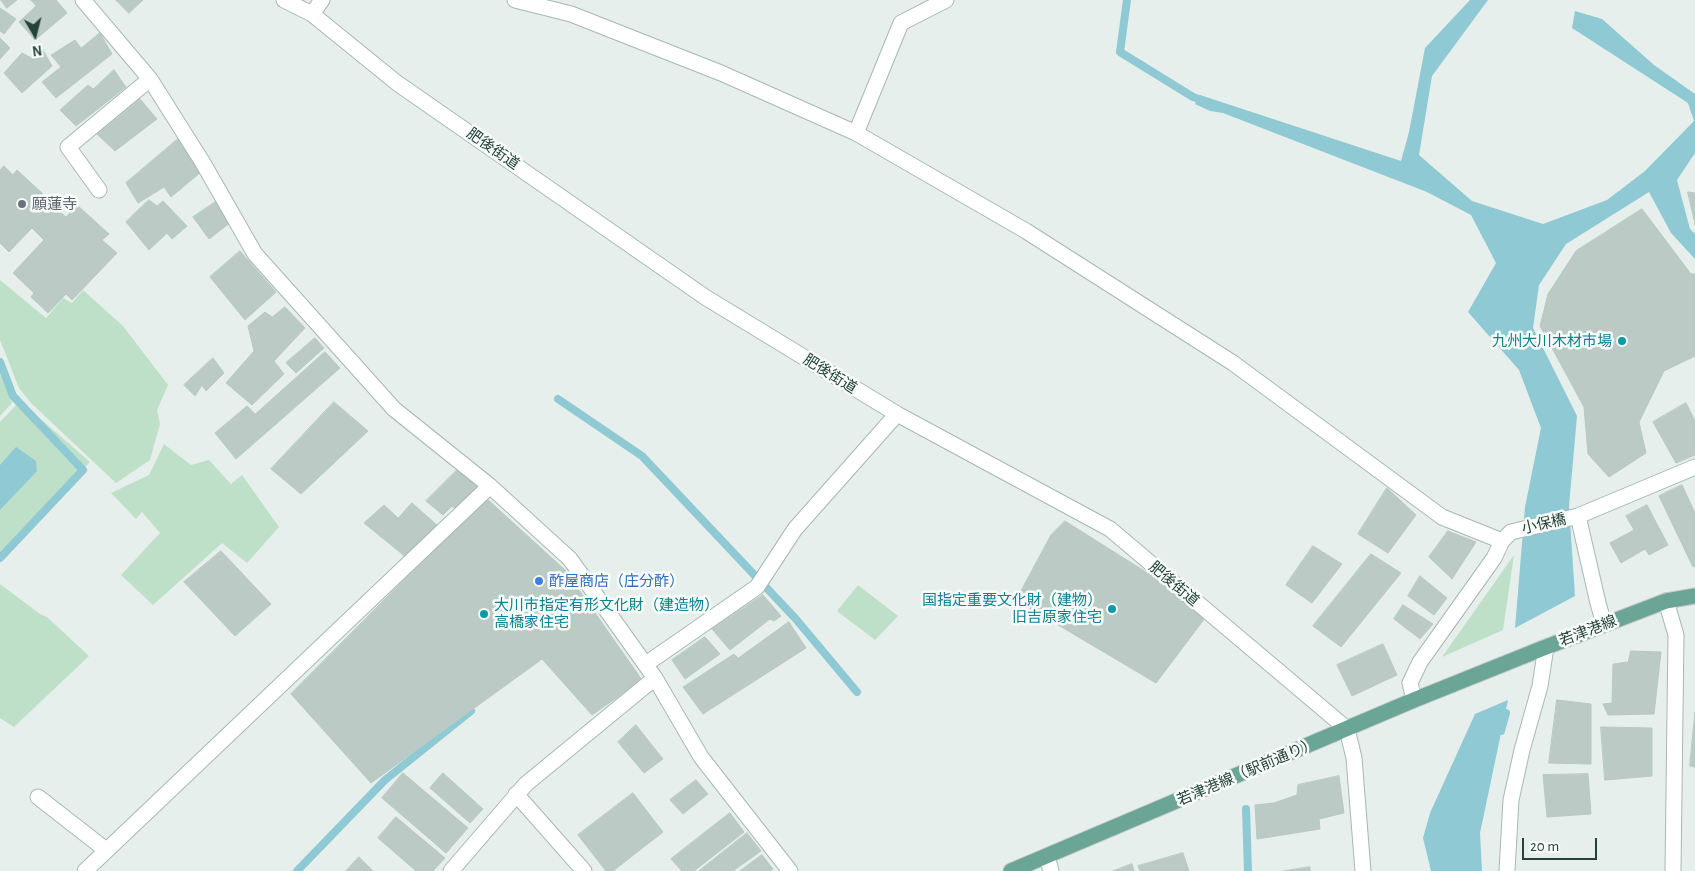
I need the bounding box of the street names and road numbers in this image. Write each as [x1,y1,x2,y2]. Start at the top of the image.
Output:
street label: 肥後街道 [463,124,523,174]
street label: 肥後街道 [800,350,860,398]
street label: 小保橋 [1520,510,1568,538]
street label: 肥後街道 [1145,558,1203,610]
street label: 若津港線 [1557,612,1619,650]
street label: 若津港線（駅前通り） [1174,734,1320,810]

